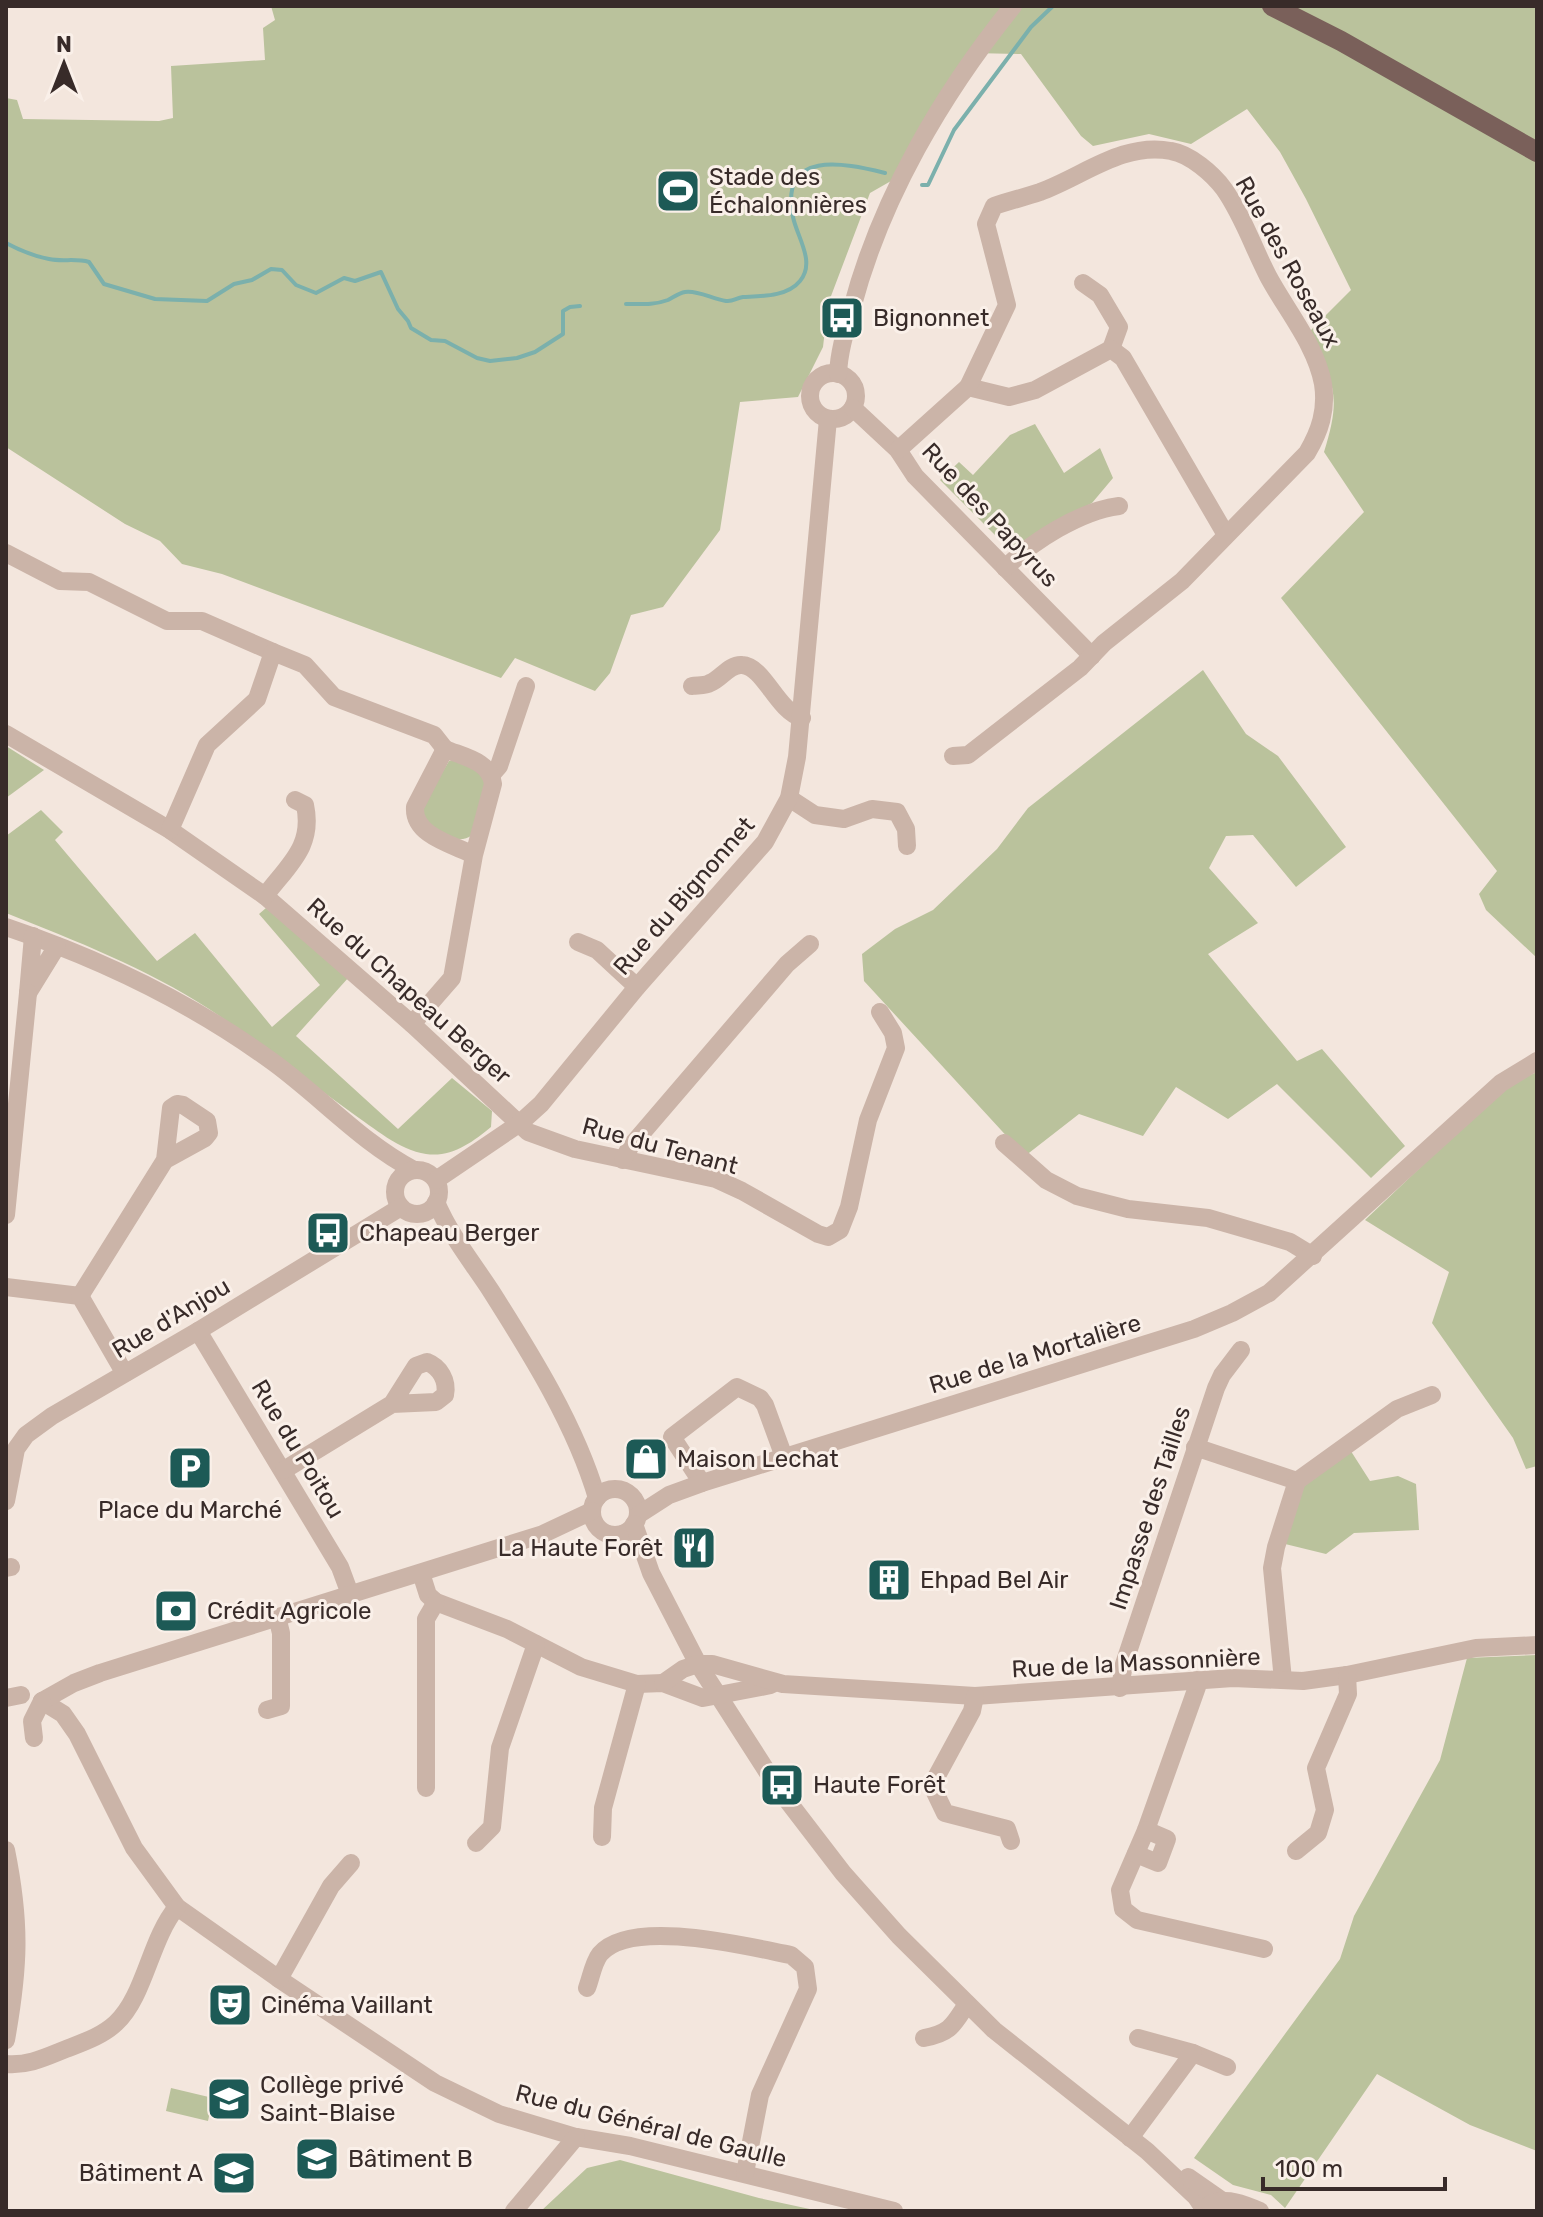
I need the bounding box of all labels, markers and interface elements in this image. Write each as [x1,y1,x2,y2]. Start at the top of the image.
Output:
north arrow [24,24,104,104]
text: N [56,31,72,58]
place label: Stade des Échalonnières [709,163,867,219]
sports icon: Stade des Échalonnières [654,167,702,215]
street label: Rue des Roseaux [1229,172,1347,352]
bus stop icon: Bignonnet [818,294,866,342]
place label: Bignonnet [873,304,989,332]
street label: Rue des Papyrus [916,437,1064,593]
street label: Rue du Bignonnet [608,811,760,981]
street label: Rue du Chapeau Berger [301,892,517,1090]
street label: Rue du Tenant [579,1112,741,1180]
bus stop icon: Chapeau Berger [304,1209,352,1257]
place label: Chapeau Berger [359,1219,539,1247]
street label: Rue d'Anjou [107,1272,235,1364]
street label: Rue de la Mortalière [926,1308,1144,1400]
street label: Rue du Poitou [246,1375,350,1523]
street label: Impasse des Tailles [1104,1403,1196,1613]
shop icon: Maison Lechat [622,1435,670,1483]
parking icon: Place du Marché [166,1444,214,1492]
place label: Maison Lechat [677,1445,839,1473]
place label: Place du Marché [98,1496,282,1524]
restaurant icon: La Haute Forêt [670,1524,718,1572]
place label: La Haute Forêt [498,1534,663,1562]
building icon: Ehpad Bel Air [865,1556,913,1604]
place label: Ehpad Bel Air [920,1566,1068,1594]
bank icon: Crédit Agricole [152,1587,200,1635]
place label: Crédit Agricole [207,1597,372,1625]
street label: Rue de la Massonnière [1011,1642,1261,1684]
bus stop icon: Haute Forêt [758,1761,806,1809]
place label: Haute Forêt [813,1771,946,1799]
theatre icon: Cinéma Vaillant [206,1981,254,2029]
place label: Cinéma Vaillant [261,1991,433,2019]
place label: Collège privé Saint-Blaise [260,2071,404,2127]
school or university icon: Collège privé Saint-Blaise [205,2075,253,2123]
street label: Rue du Général de Gaulle [512,2079,790,2173]
school or university icon: Bâtiment B [293,2135,341,2183]
scale bar [1263,2141,1445,2191]
place label: Bâtiment B [348,2145,473,2173]
school or university icon: Bâtiment A [210,2149,258,2197]
text: 100 m [1275,2155,1343,2183]
place label: Bâtiment A [79,2159,203,2187]

